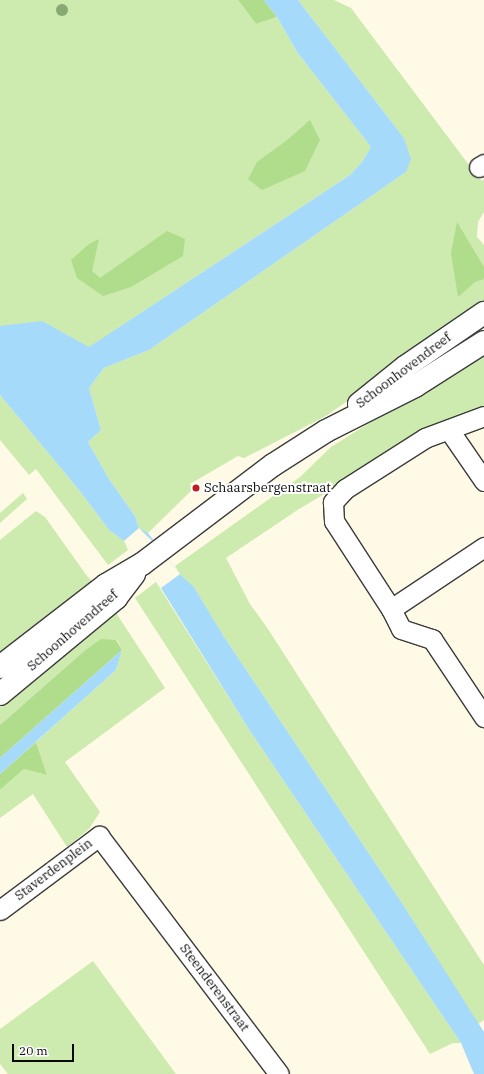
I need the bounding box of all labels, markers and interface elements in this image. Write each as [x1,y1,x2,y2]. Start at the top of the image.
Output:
street label: Schoonhovendreef [353,330,455,412]
place label: Schaarsbergenstraat [204,480,331,496]
marker: Schaarsbergenstraat [191,483,201,493]
street label: Schoonhovendreef [24,587,122,675]
street label: Staverdenplein [12,836,96,904]
street label: Steenderenstraat [176,941,252,1035]
scale bar [14,1036,76,1062]
text: 20 m [19,1043,48,1058]

